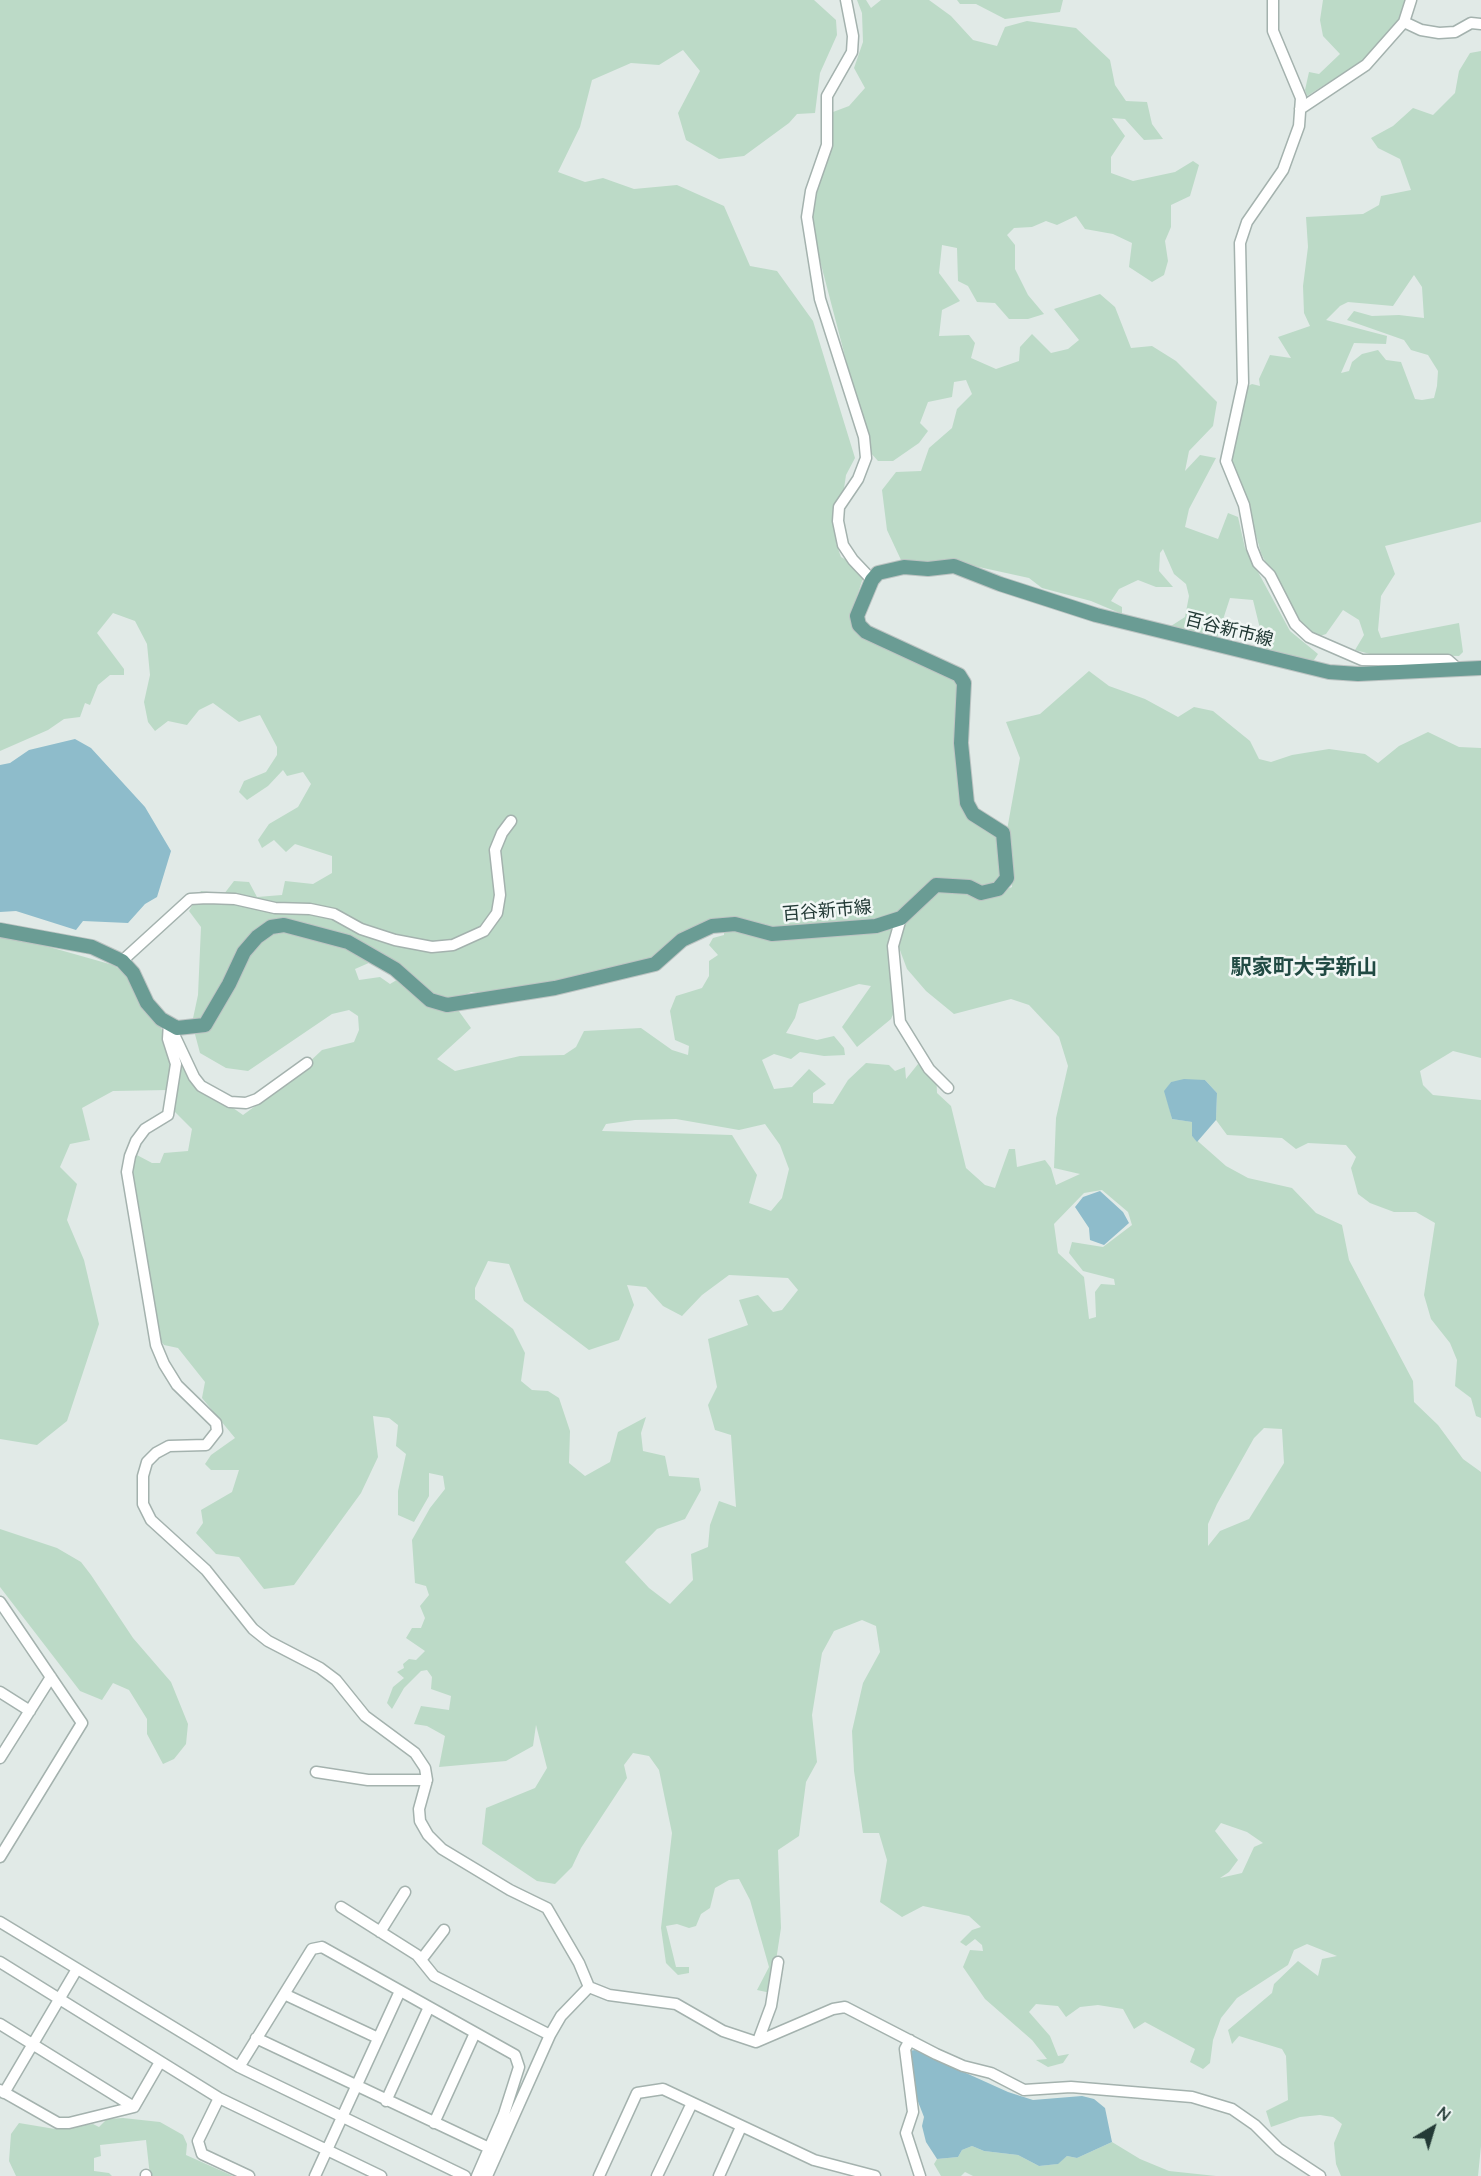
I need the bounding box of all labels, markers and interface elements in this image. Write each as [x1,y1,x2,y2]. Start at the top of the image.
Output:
street label: 百谷新市線 [1183,609,1275,651]
street label: 百谷新市線 [781,896,873,926]
district label: 駅家町大字新山 [1231,955,1377,981]
north arrow [1403,2098,1463,2158]
text: N [1433,2102,1455,2125]

